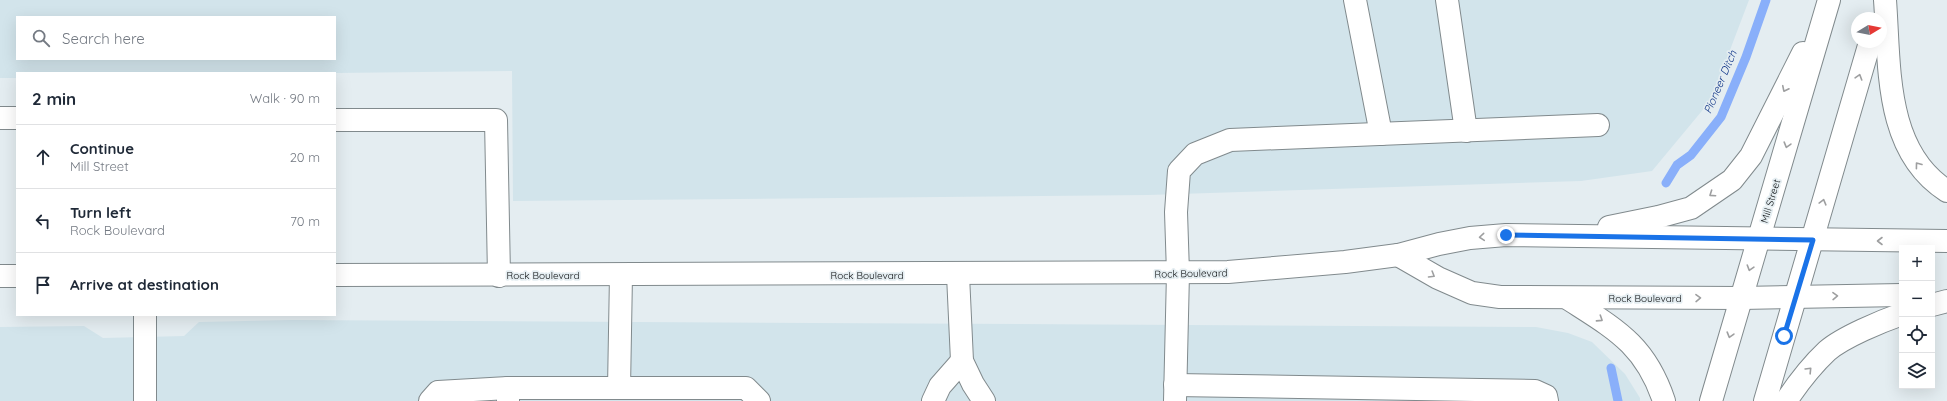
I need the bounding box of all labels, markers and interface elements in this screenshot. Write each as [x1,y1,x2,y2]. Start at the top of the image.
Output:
north arrow [1851,12,1887,48]
search box [16,16,336,60]
icon: search [30,27,52,49]
text: Search here [62,29,145,48]
water label: Pioneer Ditch [1700,48,1740,116]
one-way arrow [1855,74,1863,81]
one-way arrow [1782,85,1790,92]
text: 2 min [32,88,76,109]
text: Walk · 90 m [250,90,320,106]
text: Continue [70,139,134,158]
one-way arrow [1783,141,1792,148]
icon: ahead [32,146,54,168]
text: 20 m [290,149,320,165]
text: Mill Street [70,158,129,174]
one-way arrow [1916,162,1923,169]
street label: Mill Street [1758,177,1783,225]
one-way arrow [1709,189,1716,197]
one-way arrow [1819,199,1827,205]
text: Turn left [70,203,132,222]
icon: left [32,210,54,232]
text: 70 m [290,213,320,229]
text: Rock Boulevard [70,222,165,238]
route end [1497,226,1515,244]
one-way arrow [1479,232,1485,241]
one-way arrow [1877,237,1883,245]
map controls [1899,245,1935,389]
button: + [1899,245,1935,281]
one-way arrow [1746,265,1755,272]
street label: Rock Boulevard [1154,266,1228,281]
street label: Rock Boulevard [507,269,580,282]
street label: Rock Boulevard [831,269,904,282]
one-way arrow [1428,270,1435,278]
icon: arrive [32,274,54,296]
text: Arrive at destination [70,275,219,294]
button: − [1899,281,1935,317]
street label: Rock Boulevard [1609,292,1682,305]
one-way arrow [1832,292,1838,300]
one-way arrow [1695,294,1701,302]
one-way arrow [1596,314,1603,322]
button: locate [1899,317,1935,353]
route start [1775,327,1793,345]
one-way arrow [1726,332,1735,339]
button: layers [1899,353,1935,389]
one-way arrow [1804,367,1812,375]

